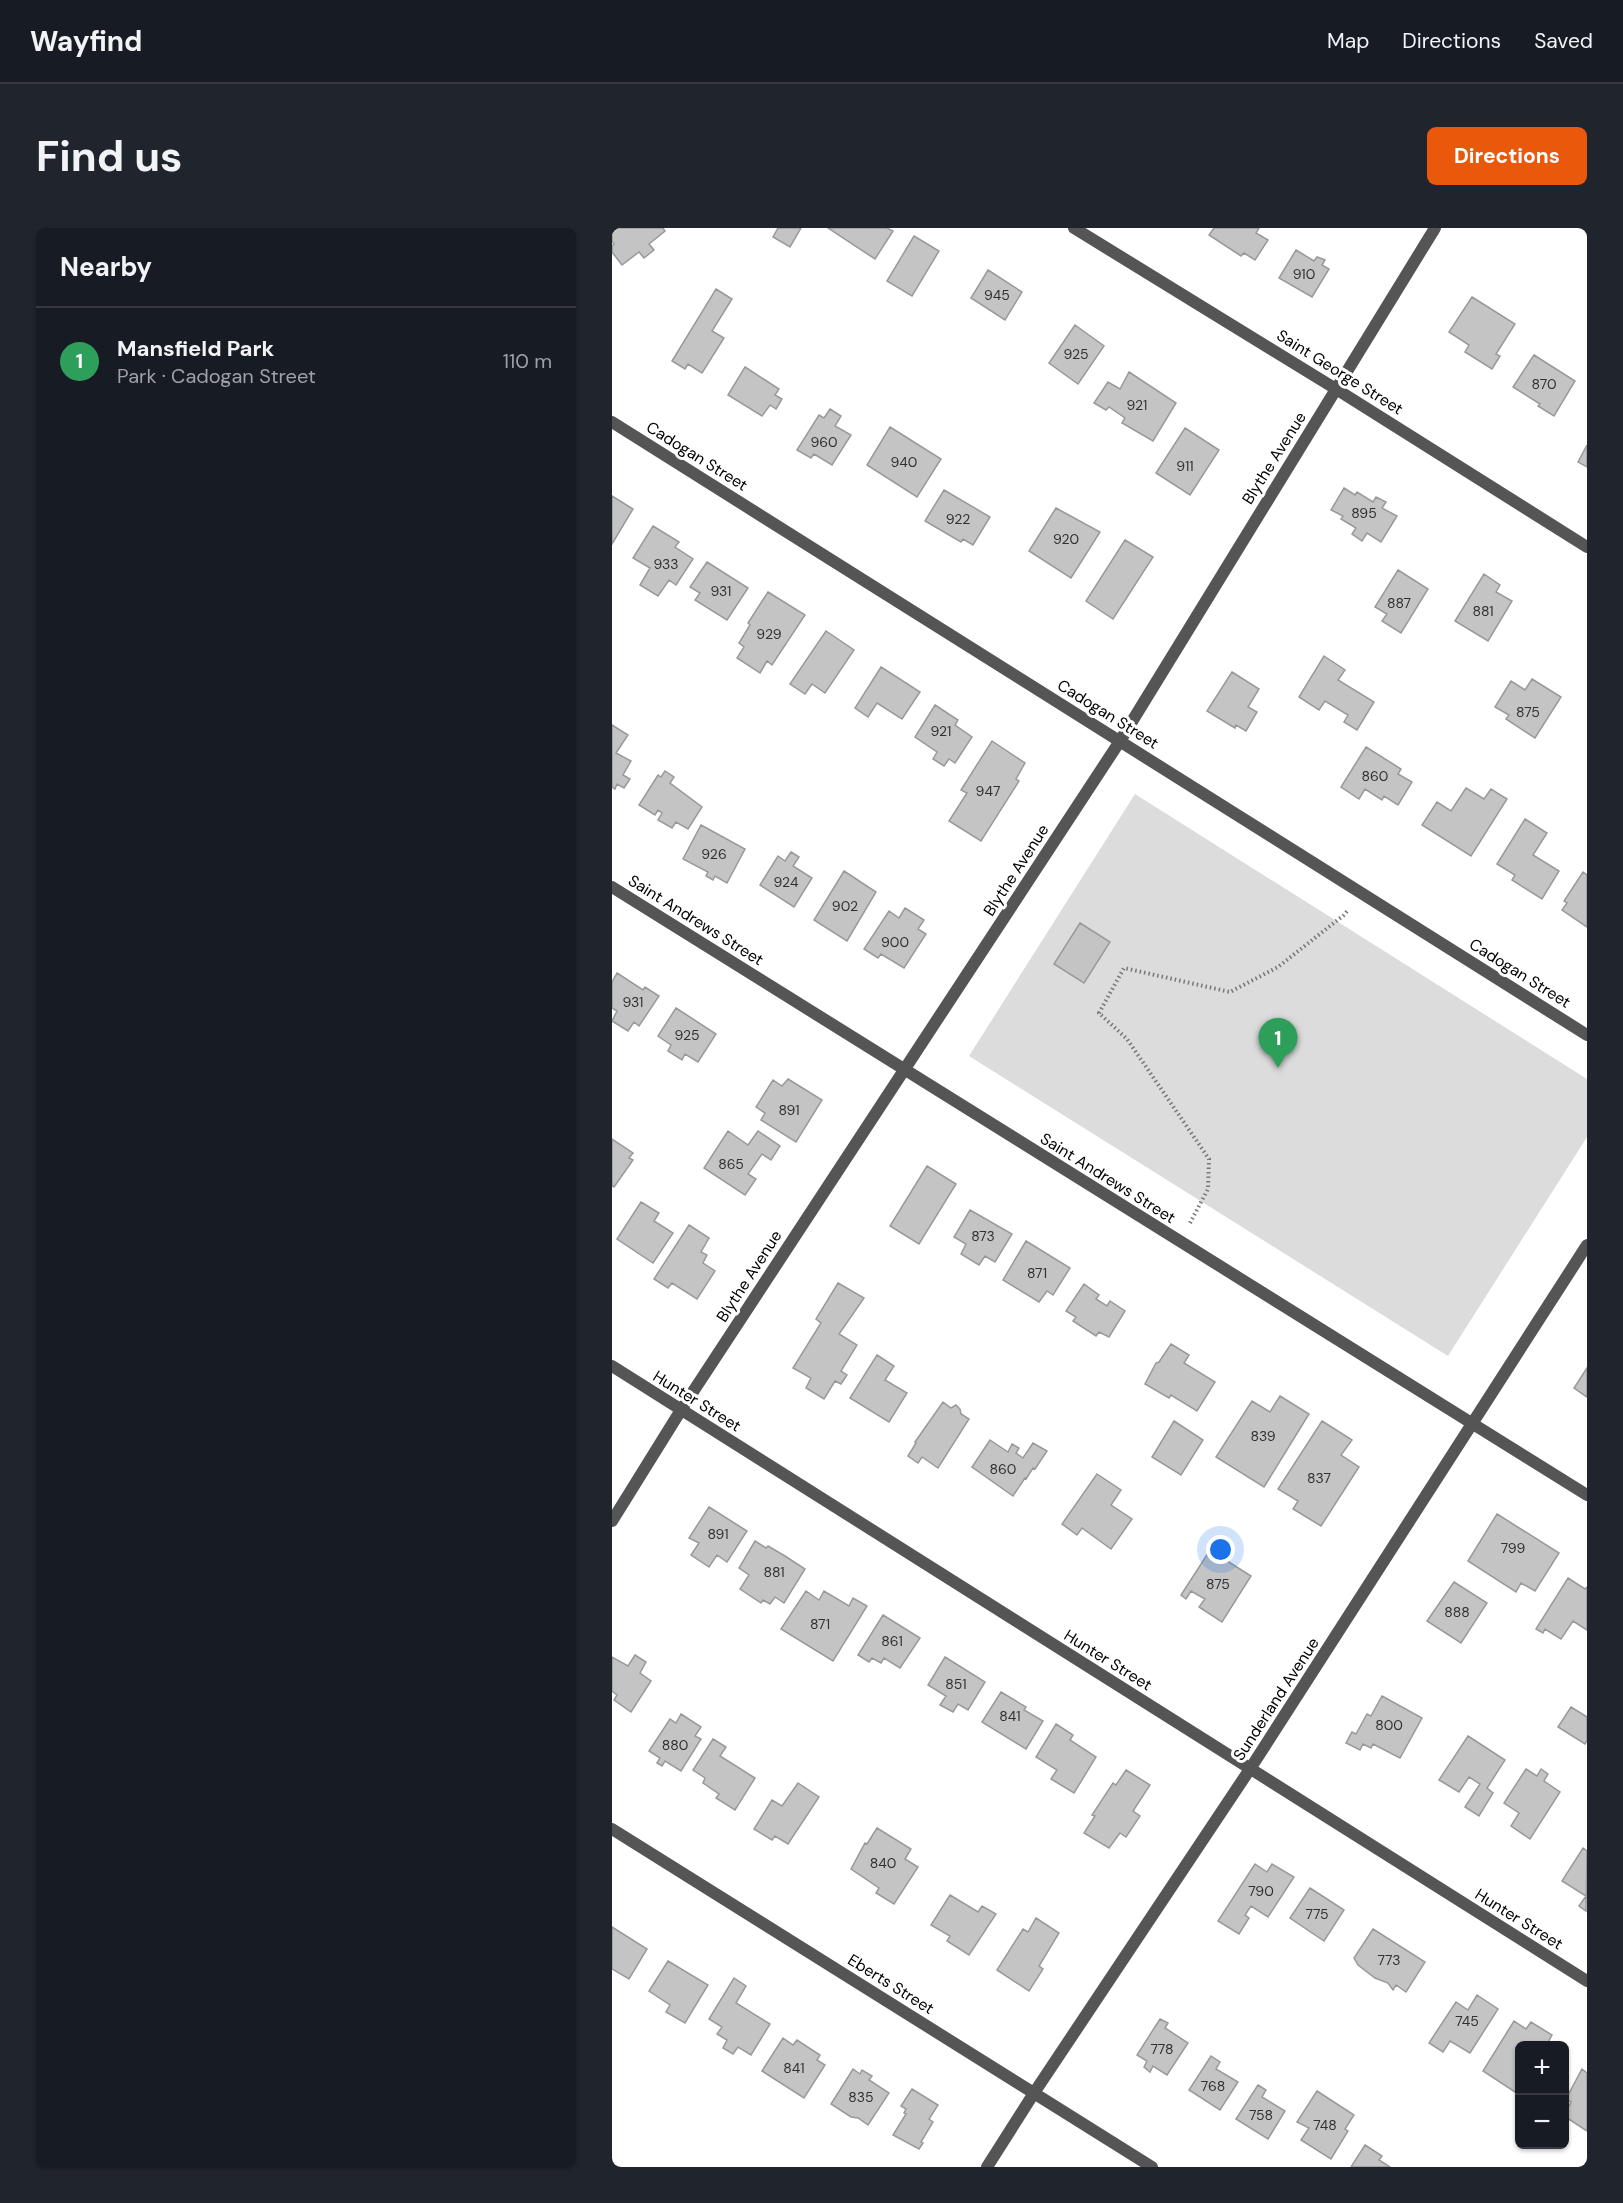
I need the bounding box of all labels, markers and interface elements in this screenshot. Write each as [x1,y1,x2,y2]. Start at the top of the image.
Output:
text: Wayfind [30,23,142,60]
text: Map [1327,27,1369,55]
text: Directions [1402,27,1501,55]
text: Saved [1534,27,1593,55]
button: Directions [1427,127,1587,185]
text: Find us [36,129,182,184]
text: Nearby [60,250,152,284]
house number: 910 [1293,265,1315,283]
house number: 945 [984,286,1010,304]
street label: Saint George Street [1273,325,1407,419]
text: Mansfield Park [117,334,274,363]
house number: 925 [1063,345,1089,363]
text: 1 [76,348,83,374]
text: 110 m [503,348,552,374]
text: Park · Cadogan Street [117,363,316,389]
house number: 870 [1531,375,1557,393]
house number: 921 [1127,396,1148,414]
street label: Blythe Avenue [1237,408,1311,508]
street label: Cadogan Street [642,416,752,496]
house number: 960 [810,433,838,451]
house number: 940 [891,453,917,471]
house number: 911 [1176,457,1194,475]
house number: 895 [1351,504,1377,522]
house number: 922 [946,510,970,528]
house number: 920 [1053,530,1079,548]
house number: 933 [653,555,679,573]
house number: 931 [711,582,731,600]
house number: 887 [1387,594,1411,612]
house number: 881 [1472,602,1494,620]
house number: 929 [756,625,782,643]
street label: Cadogan Street [1053,674,1163,754]
house number: 875 [1516,703,1540,721]
house number: 921 [931,722,952,740]
house number: 860 [1362,767,1388,785]
house number: 947 [976,782,1000,800]
street label: Blythe Avenue [979,820,1053,920]
house number: 926 [701,845,727,863]
street label: Saint Andrews Street [624,870,768,970]
house number: 924 [774,873,799,891]
house number: 902 [832,897,858,915]
house number: 900 [881,933,909,951]
street label: Cadogan Street [1465,933,1575,1013]
house number: 931 [623,993,643,1011]
pin: 1 [1258,1018,1298,1068]
house number: 925 [674,1026,700,1044]
house number: 891 [778,1101,800,1119]
street label: Saint Andrews Street [1036,1128,1180,1228]
house number: 865 [718,1155,744,1173]
street label: Blythe Avenue [712,1226,786,1326]
house number: 873 [971,1227,995,1245]
house number: 871 [1027,1264,1047,1282]
street label: Hunter Street [649,1366,745,1436]
house number: 839 [1250,1427,1276,1445]
house number: 860 [990,1460,1016,1478]
house number: 837 [1307,1469,1331,1487]
house number: 891 [707,1525,729,1543]
your location [1206,1535,1235,1564]
house number: 799 [1501,1539,1526,1557]
house number: 881 [763,1563,785,1581]
house number: 875 [1206,1575,1230,1593]
house number: 888 [1444,1603,1470,1621]
house number: 871 [810,1615,830,1633]
street label: Hunter Street [1060,1625,1156,1695]
house number: 861 [881,1632,903,1650]
street label: Sunderland Avenue [1228,1633,1324,1765]
house number: 851 [945,1675,967,1693]
house number: 841 [999,1707,1021,1725]
house number: 800 [1375,1716,1403,1734]
house number: 880 [662,1736,688,1754]
house number: 840 [870,1854,896,1872]
house number: 790 [1248,1882,1274,1900]
street label: Hunter Street [1471,1884,1567,1954]
house number: 775 [1305,1905,1329,1923]
street label: Eberts Street [844,1949,938,2019]
house number: 773 [1378,1951,1400,1969]
house number: 745 [1455,2012,1479,2030]
house number: 778 [1150,2040,1174,2058]
map controls [1515,2041,1569,2149]
button: + [1515,2041,1569,2095]
house number: 841 [783,2059,805,2077]
house number: 768 [1201,2077,1225,2095]
house number: 835 [848,2088,874,2106]
button: − [1515,2095,1569,2149]
house number: 758 [1249,2106,1273,2124]
house number: 748 [1313,2116,1337,2134]

